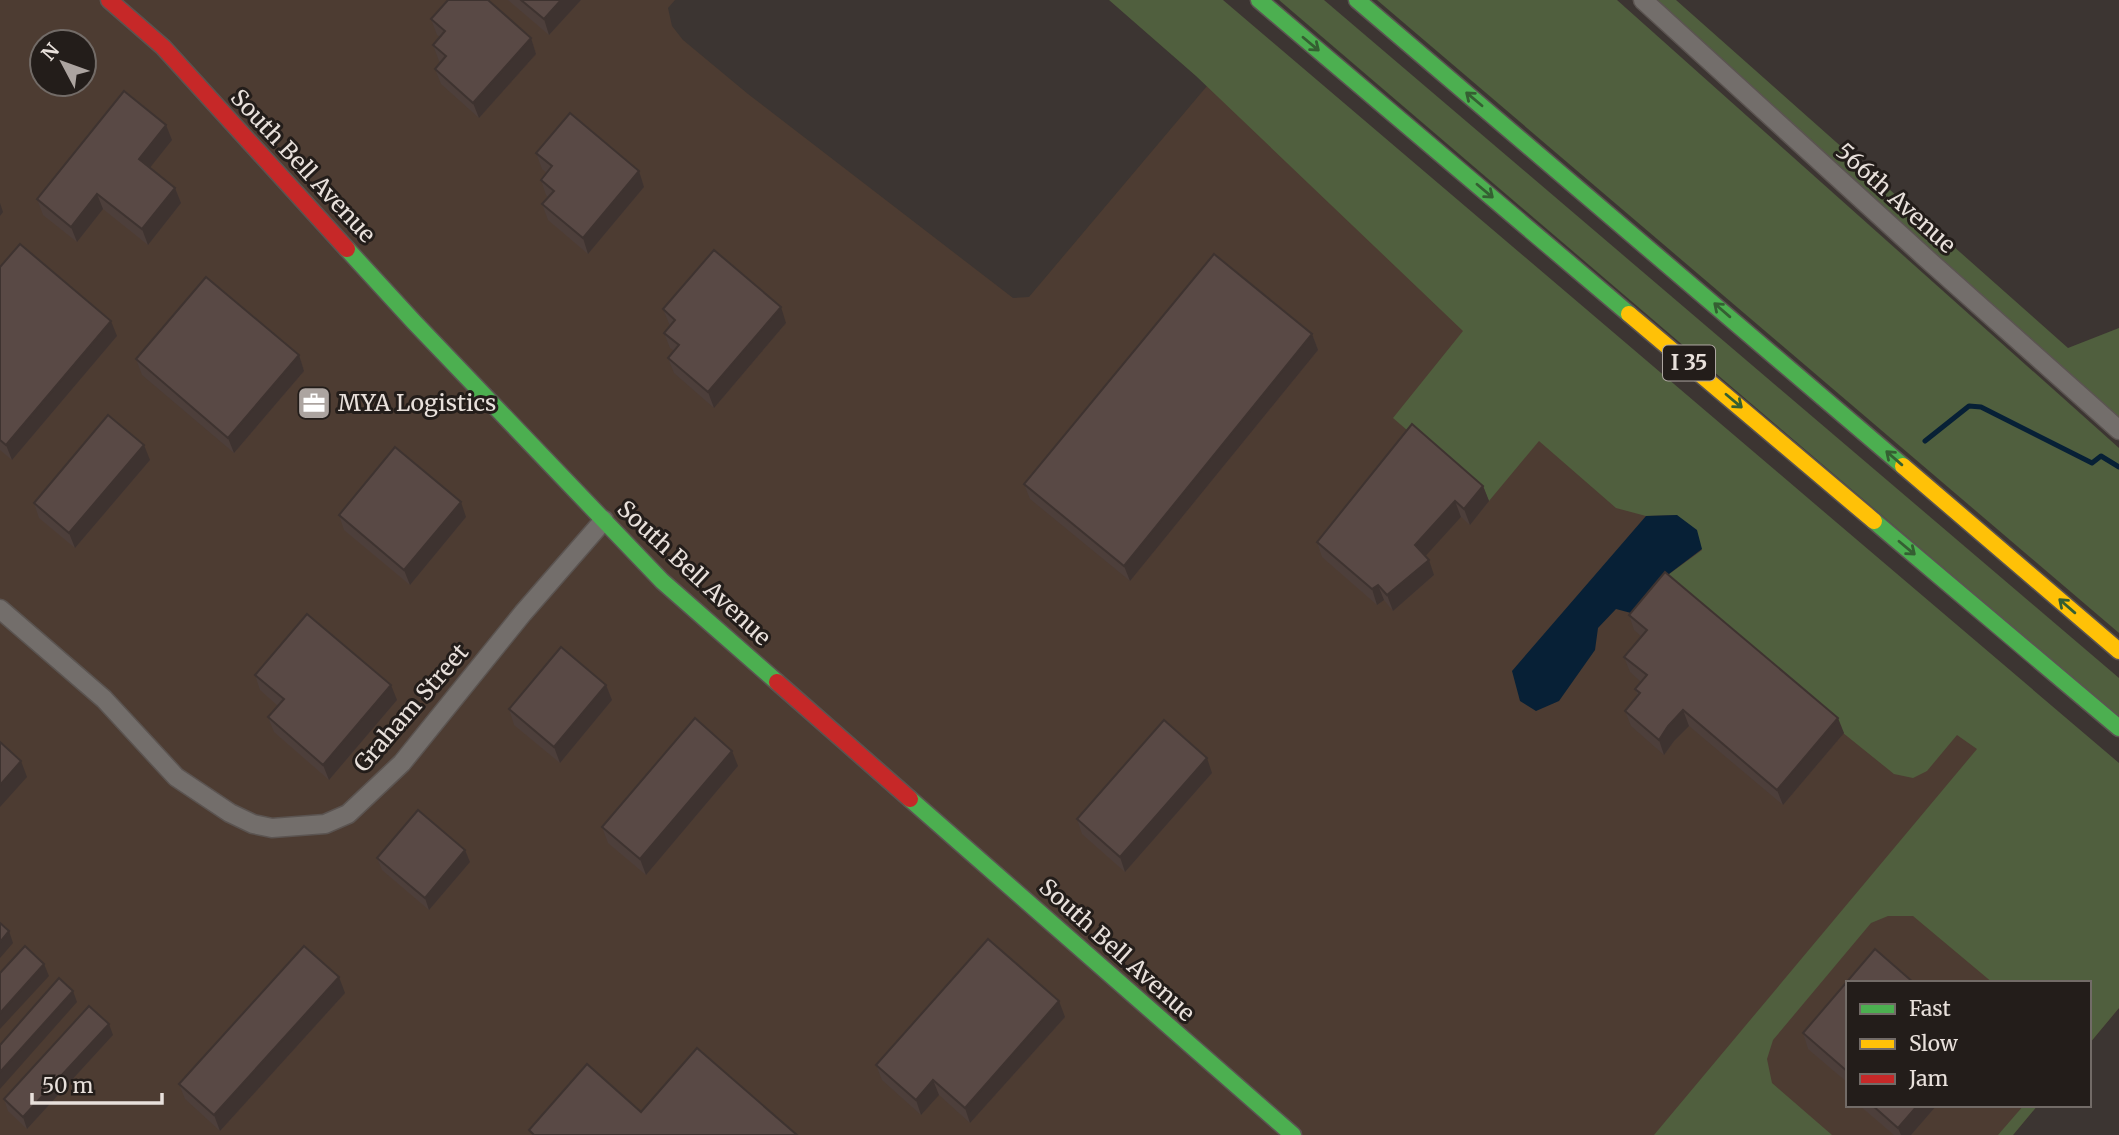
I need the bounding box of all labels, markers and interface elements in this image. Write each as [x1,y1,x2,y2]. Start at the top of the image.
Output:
north arrow [28,28,98,98]
one-way arrow [1302,36,1320,52]
text: N [36,38,64,65]
street label: South Bell Avenue [225,83,382,248]
one-way arrow [1466,91,1484,106]
street label: 566th Avenue [1831,136,1962,259]
one-way arrow [1476,183,1494,199]
one-way arrow [1713,302,1731,318]
road number: I 35 [1663,346,1715,380]
office icon: MYA Logistics [295,384,333,422]
place label: MYA Logistics [338,388,496,417]
one-way arrow [1724,393,1742,409]
one-way arrow [1886,450,1904,466]
street label: South Bell Avenue [612,494,777,651]
one-way arrow [1898,540,1916,556]
one-way arrow [2058,598,2076,614]
street label: Graham Street [347,638,474,778]
street label: South Bell Avenue [1034,872,1201,1027]
legend [1846,981,2091,1107]
text: Fast [1909,995,1951,1022]
text: Slow [1909,1030,1958,1057]
scale bar [32,1062,161,1106]
text: Jam [1908,1065,1948,1092]
text: 50 m [42,1072,93,1099]

